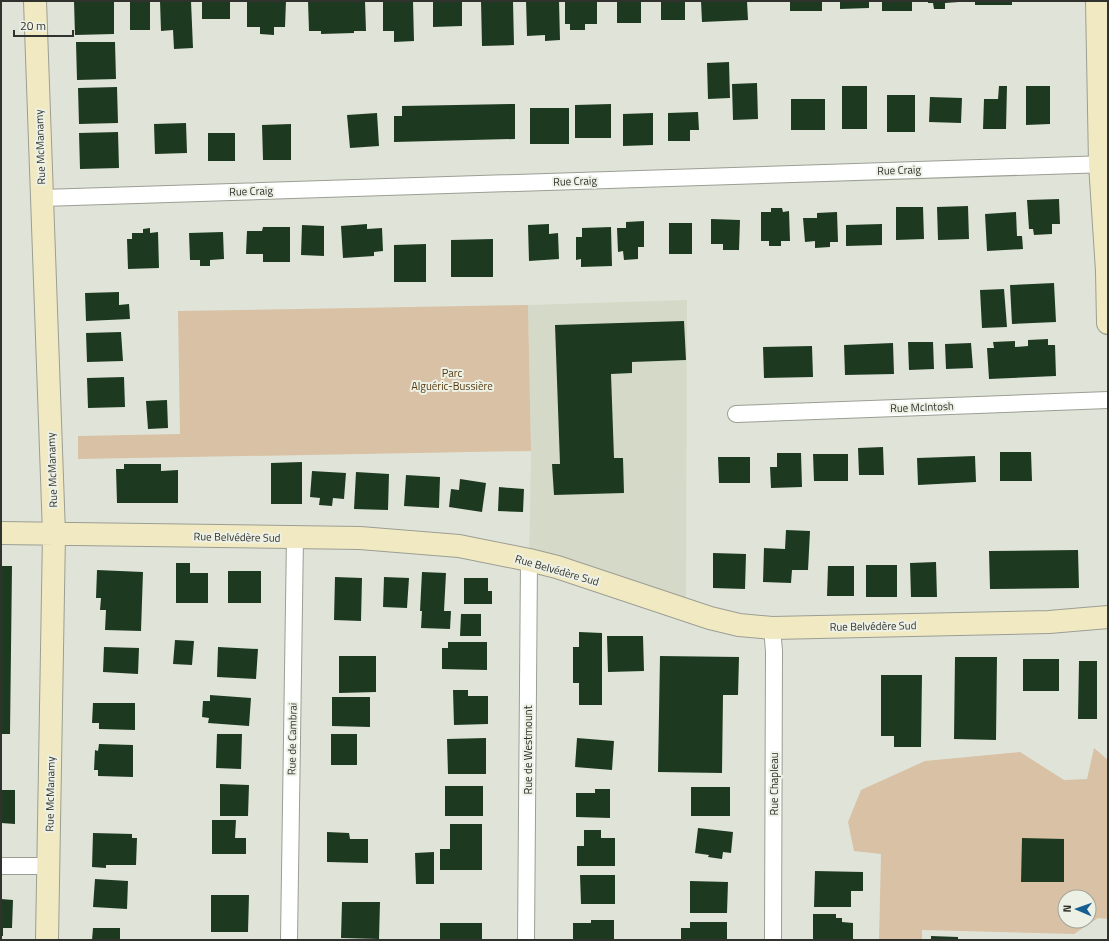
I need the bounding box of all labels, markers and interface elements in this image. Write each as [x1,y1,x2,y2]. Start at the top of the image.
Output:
scale bar [14,12,73,38]
text: 20 m [20,16,46,35]
street label: Rue McManamy [31,108,49,185]
street label: Rue Craig [877,161,922,179]
street label: Rue Craig [553,172,598,190]
street label: Rue Craig [229,182,274,200]
park label: Parc Alguéric-Bussière [411,365,493,394]
street label: Rue McIntosh [890,398,954,416]
street label: Rue McManamy [43,431,61,508]
street label: Rue Belvédère Sud [193,528,281,546]
street label: Rue Belvédère Sud [513,550,601,590]
street label: Rue Belvédère Sud [829,617,917,635]
street label: Rue de Cambrai [283,703,301,775]
street label: Rue de Westmount [520,705,536,795]
street label: Rue Chapleau [766,752,782,816]
street label: Rue McManamy [41,756,59,832]
north arrow [1057,889,1097,929]
text: N [1059,905,1075,913]

